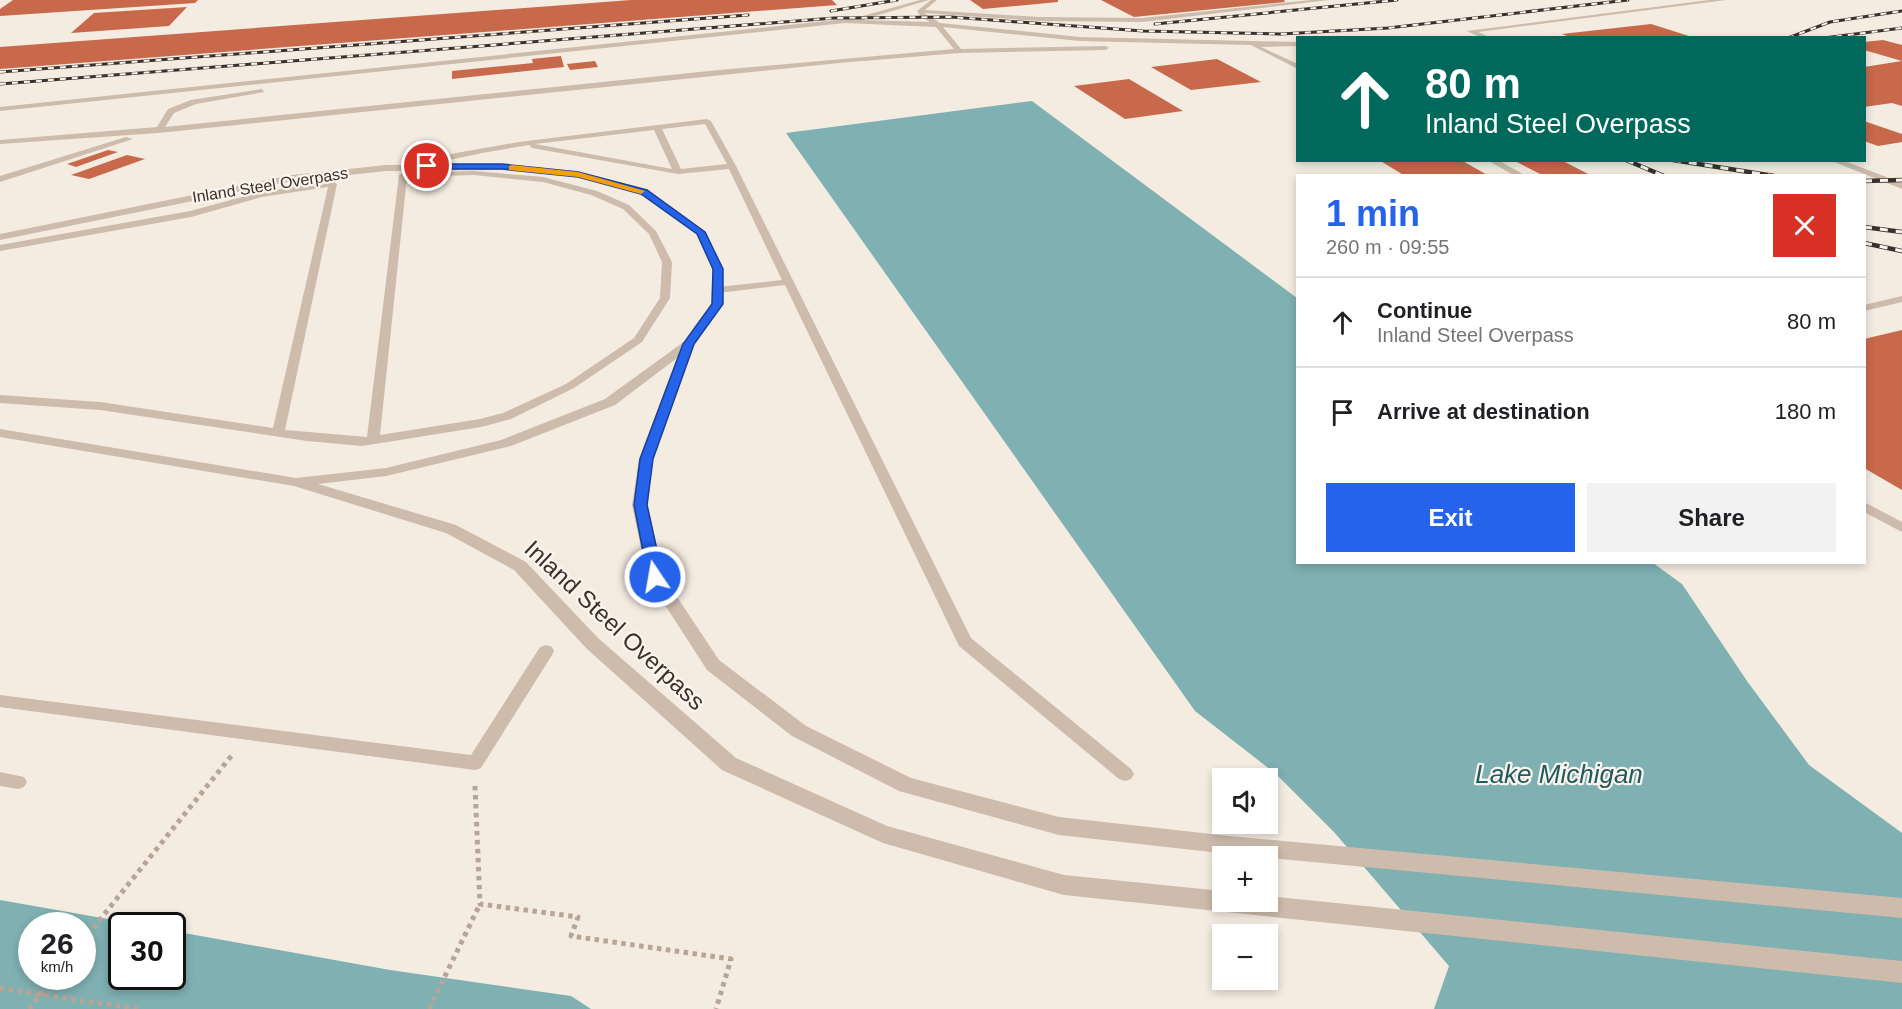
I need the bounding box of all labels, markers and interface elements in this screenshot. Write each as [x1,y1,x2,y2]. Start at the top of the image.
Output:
icon: ahead [1326,60,1404,138]
text: 80 m [1425,60,1521,107]
text: Inland Steel Overpass [1425,109,1691,139]
pin [401,140,452,191]
icon: arrive [410,149,443,182]
street label: Inland Steel Overpass [191,164,349,206]
text: 1 min [1326,193,1420,234]
button: close [1773,194,1836,257]
text: 260 m · 09:55 [1326,236,1449,258]
text: Continue [1377,298,1472,323]
icon: ahead [1326,306,1359,339]
text: 80 m [1787,309,1836,334]
text: Inland Steel Overpass [1377,324,1574,346]
icon: arrive [1326,396,1359,429]
text: Arrive at destination [1377,399,1590,424]
text: 180 m [1775,399,1836,424]
button: Exit [1326,483,1575,552]
button: Share [1587,483,1836,552]
street label: Inland Steel Overpass [519,535,711,715]
position arrow [623,545,687,609]
water label: Lake Michigan [1475,759,1643,789]
map controls [1212,768,1278,990]
button: sound [1212,768,1278,834]
button: + [1212,846,1278,912]
speed limit sign: 30 [108,912,186,990]
button: − [1212,924,1278,990]
text: 26 [40,927,74,960]
text: km/h [41,958,73,975]

